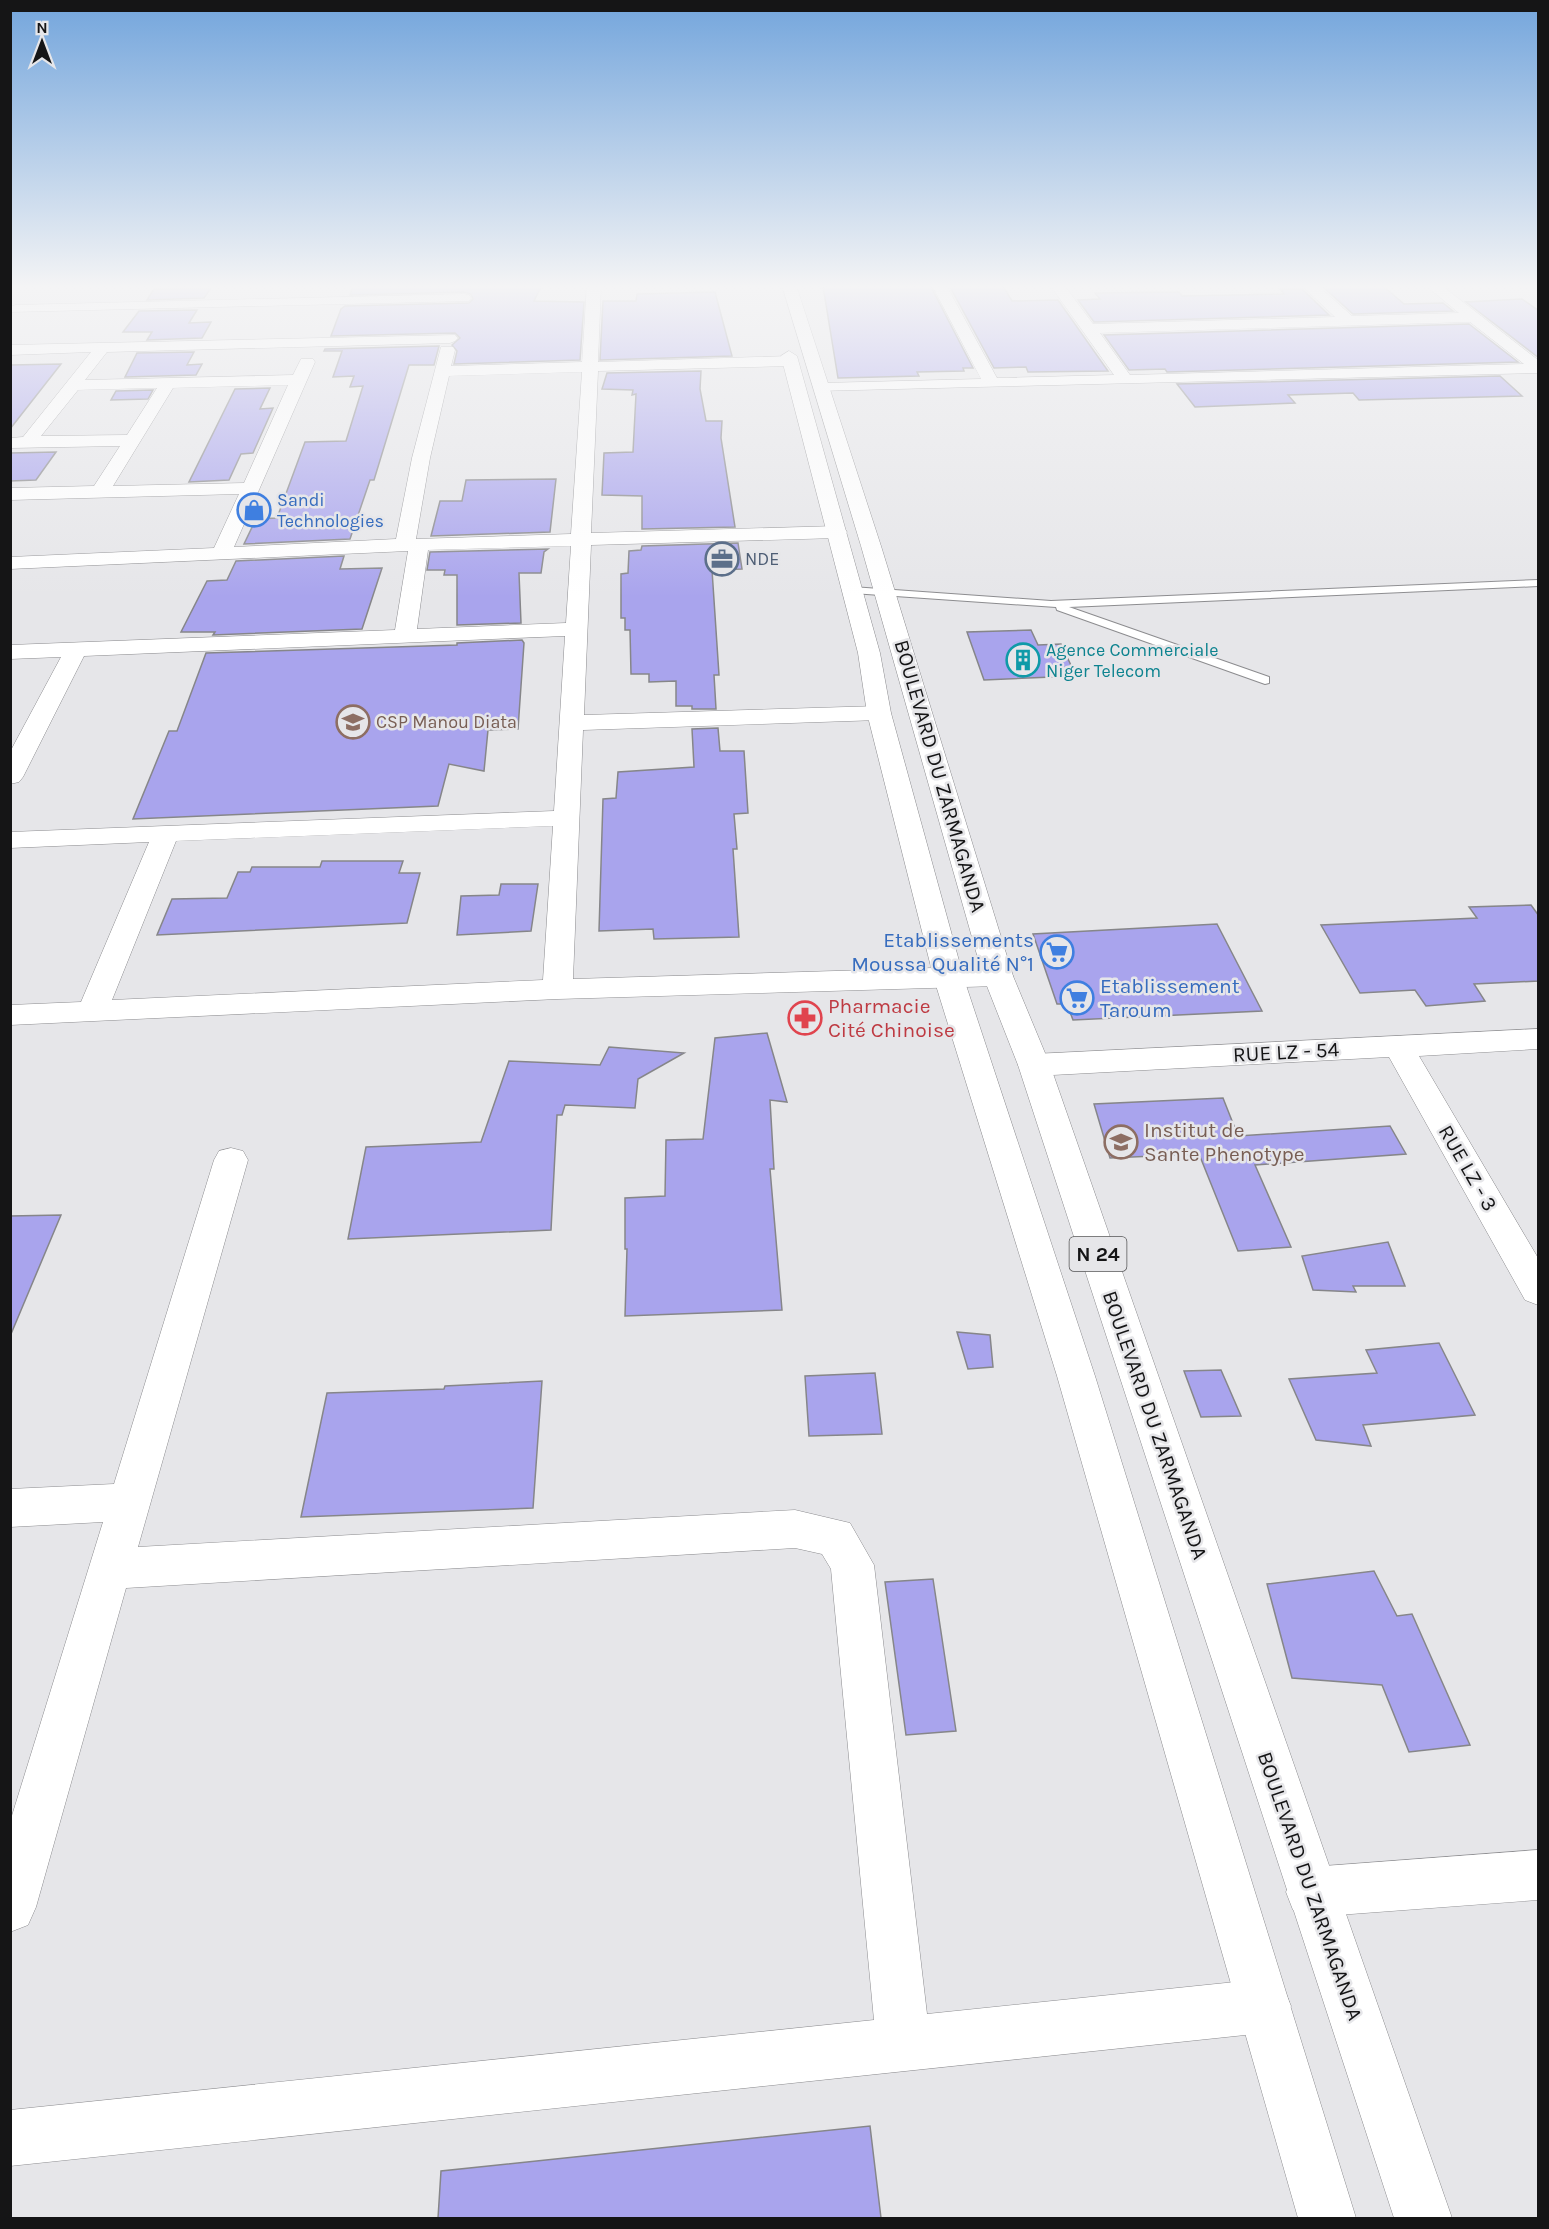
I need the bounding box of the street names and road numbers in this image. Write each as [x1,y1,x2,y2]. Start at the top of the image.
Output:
street label: BOULEVARD DU ZARMAGANDA [890,637,990,915]
street label: RUE LZ - 54 [1232,1037,1340,1067]
street label: RUE LZ - 3 [1434,1121,1502,1215]
road number: N 24 [1070,1237,1126,1271]
street label: BOULEVARD DU ZARMAGANDA [1098,1288,1212,1562]
street label: BOULEVARD DU ZARMAGANDA [1253,1749,1367,2023]

